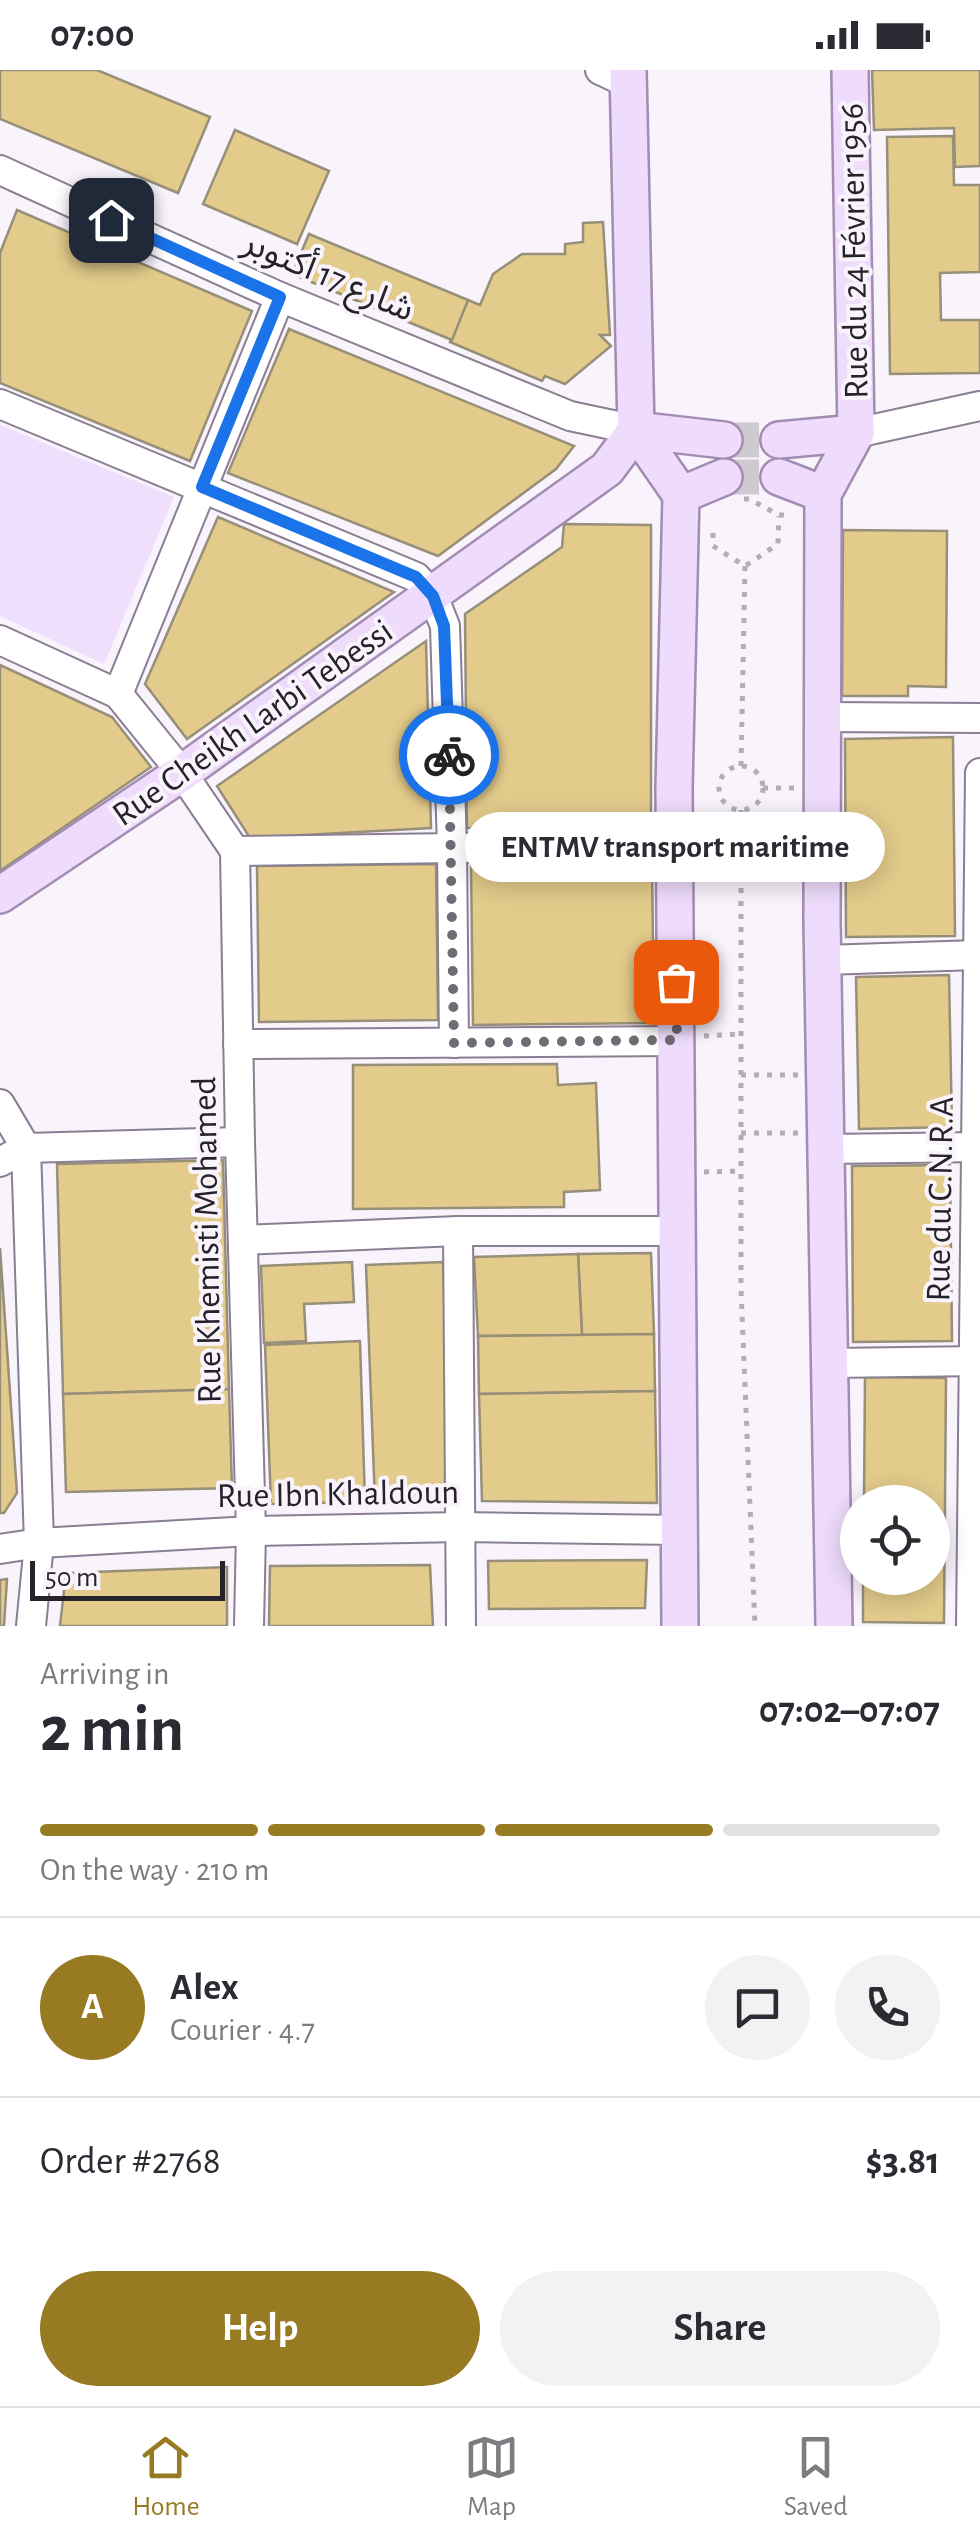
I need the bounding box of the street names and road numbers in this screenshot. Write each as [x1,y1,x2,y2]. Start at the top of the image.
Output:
street label: Rue du 24 Février 1956 [834,103,875,399]
street label: شارع 17 أكتوبر [234,219,421,334]
street label: Rue Cheikh Larbi Tebessi [107,613,399,833]
street label: Rue Khemisti Mohamed [187,1076,228,1404]
street label: Rue du C.N.R.A [921,1096,960,1302]
street label: Rue Ibn Khaldoun [217,1475,459,1514]

